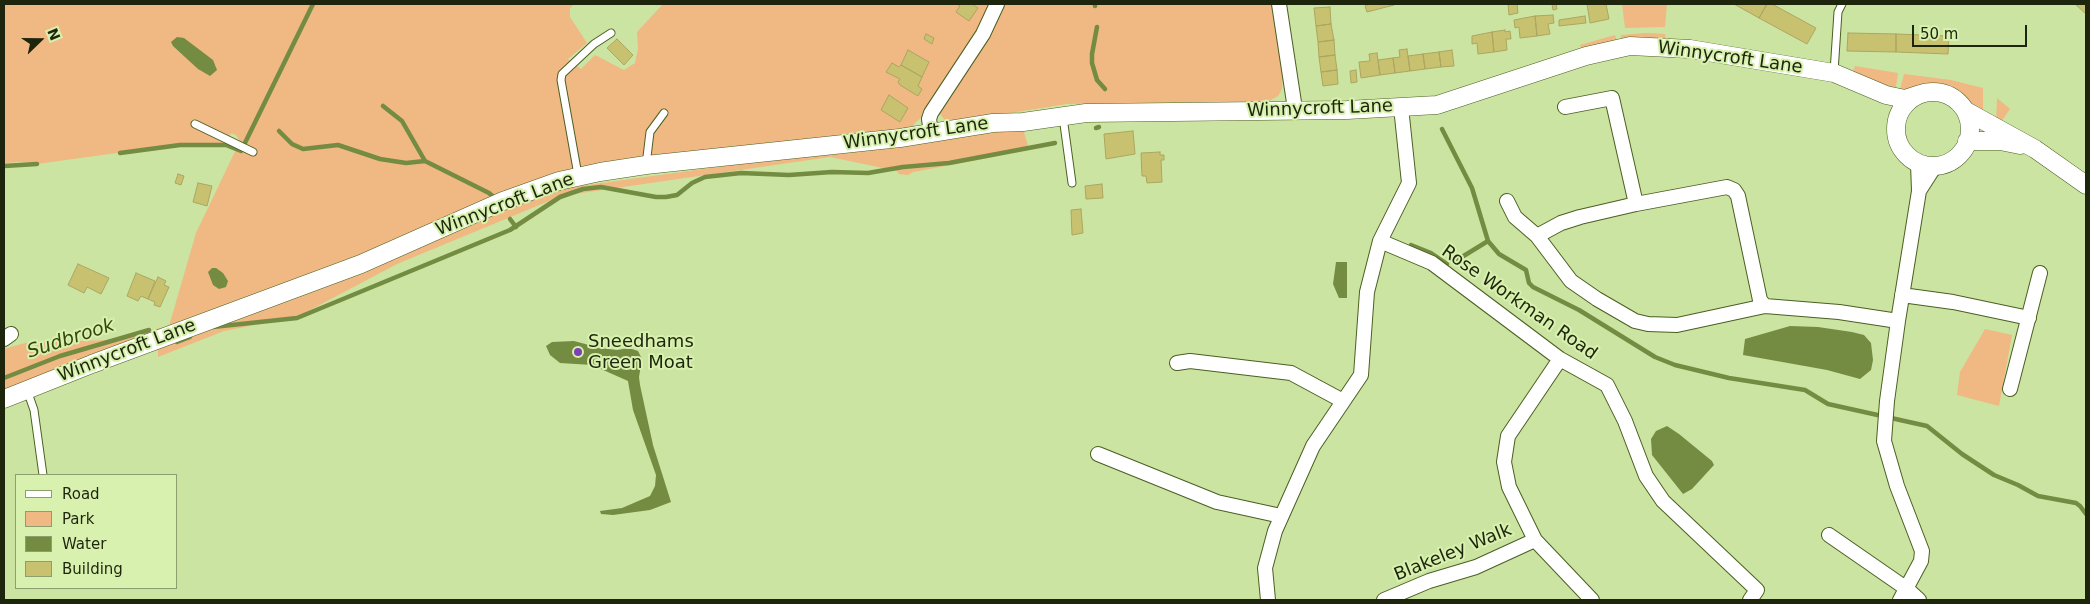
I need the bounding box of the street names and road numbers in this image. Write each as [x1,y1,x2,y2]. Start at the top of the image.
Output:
street label: Winnycroft Lane [1656,37,1804,79]
street label: Winnycroft Lane [1247,96,1393,122]
street label: Winnycroft Lane [842,113,990,155]
street label: Winnycroft Lane [433,169,577,241]
street label: Rose Workman Road [1437,241,1601,365]
street label: Winnycroft Lane [55,315,199,387]
street label: Blakeley Walk [1391,520,1515,586]

